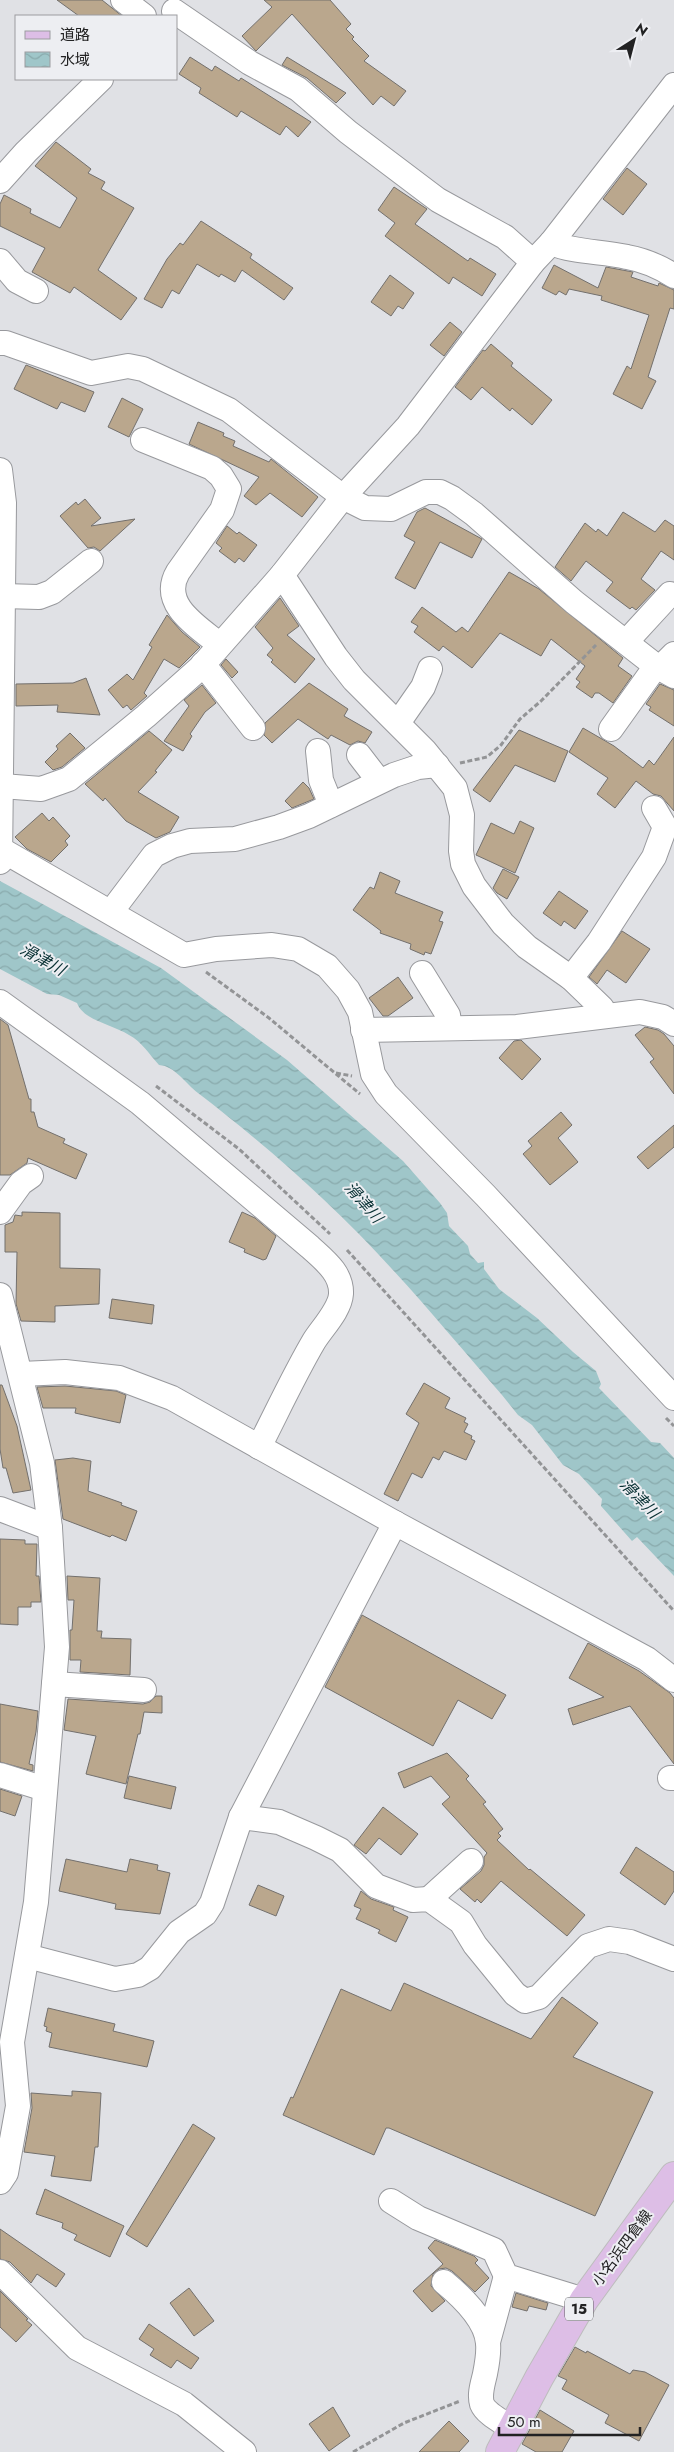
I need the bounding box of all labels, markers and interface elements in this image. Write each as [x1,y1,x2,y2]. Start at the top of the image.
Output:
legend [15,15,178,80]
north arrow [609,15,659,65]
text: N [631,18,652,41]
text: 道路 [60,24,90,46]
text: 水域 [60,49,90,71]
water label: 滑津川 [16,938,71,982]
water label: 滑津川 [339,1177,389,1229]
water label: 滑津川 [615,1473,666,1525]
street label: 小名浜四倉線 [587,2205,657,2291]
road number: 15 [565,2298,593,2320]
scale bar [499,2404,640,2436]
text: 50 m [507,2411,541,2433]

